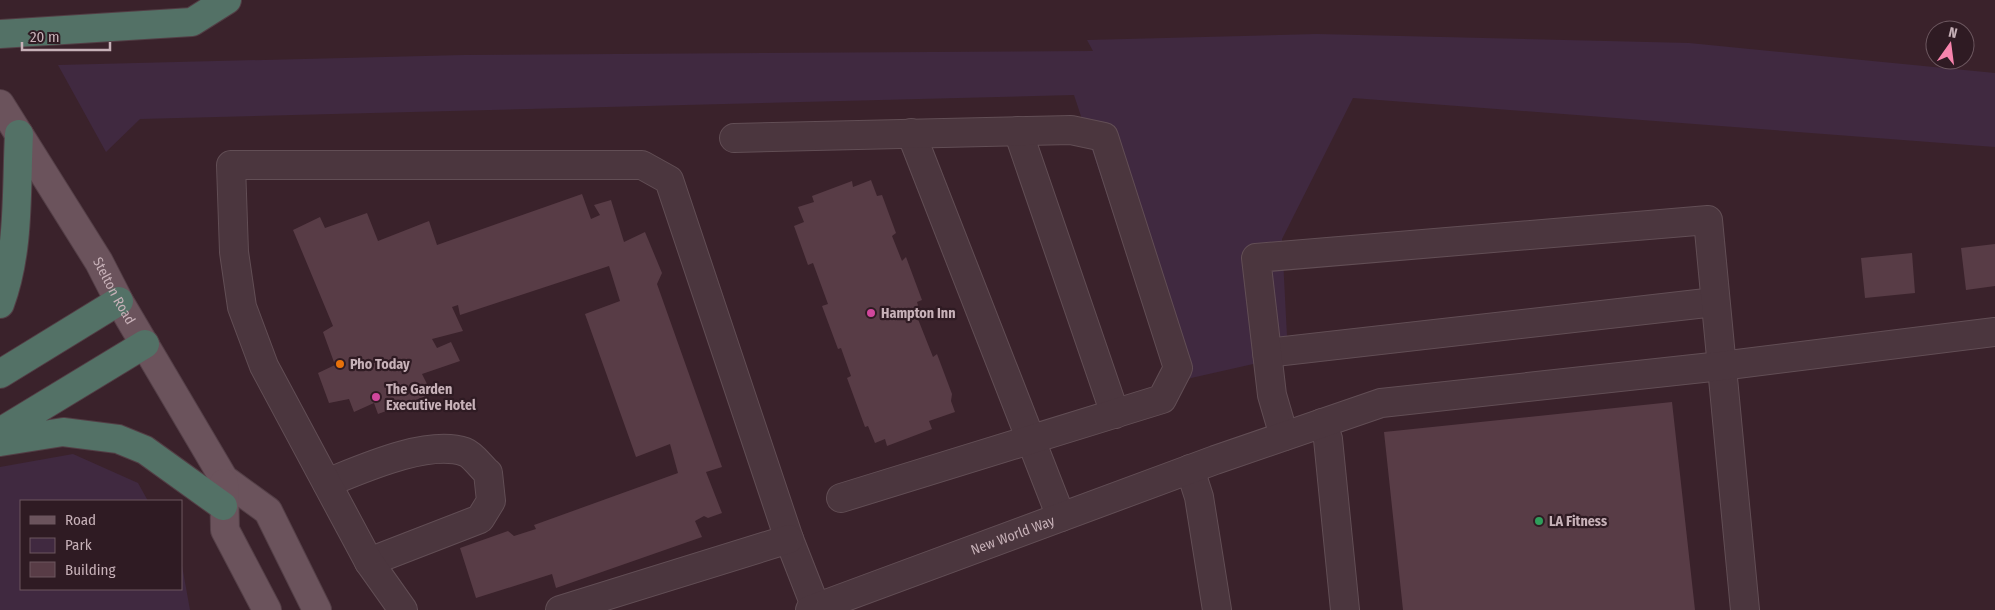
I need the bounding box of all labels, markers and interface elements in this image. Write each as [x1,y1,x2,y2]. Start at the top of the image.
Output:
scale bar [22,20,110,52]
north arrow [1925,20,1975,70]
text: N [1947,24,1959,42]
text: 20 m [30,28,60,46]
street label: Stelton Road [89,254,139,327]
place label: Hampton Inn [881,305,956,322]
marker: Hampton Inn [865,307,877,319]
place label: Pho Today [350,356,410,373]
marker: Pho Today [334,358,346,370]
place label: The Garden Executive Hotel [386,381,476,414]
marker: The Garden Executive Hotel [370,391,382,403]
legend [20,500,182,590]
text: Road [65,511,96,529]
street label: New World Way [969,512,1058,559]
place label: LA Fitness [1549,513,1607,530]
marker: LA Fitness [1533,515,1545,527]
text: Park [65,536,92,554]
text: Building [65,561,116,579]

